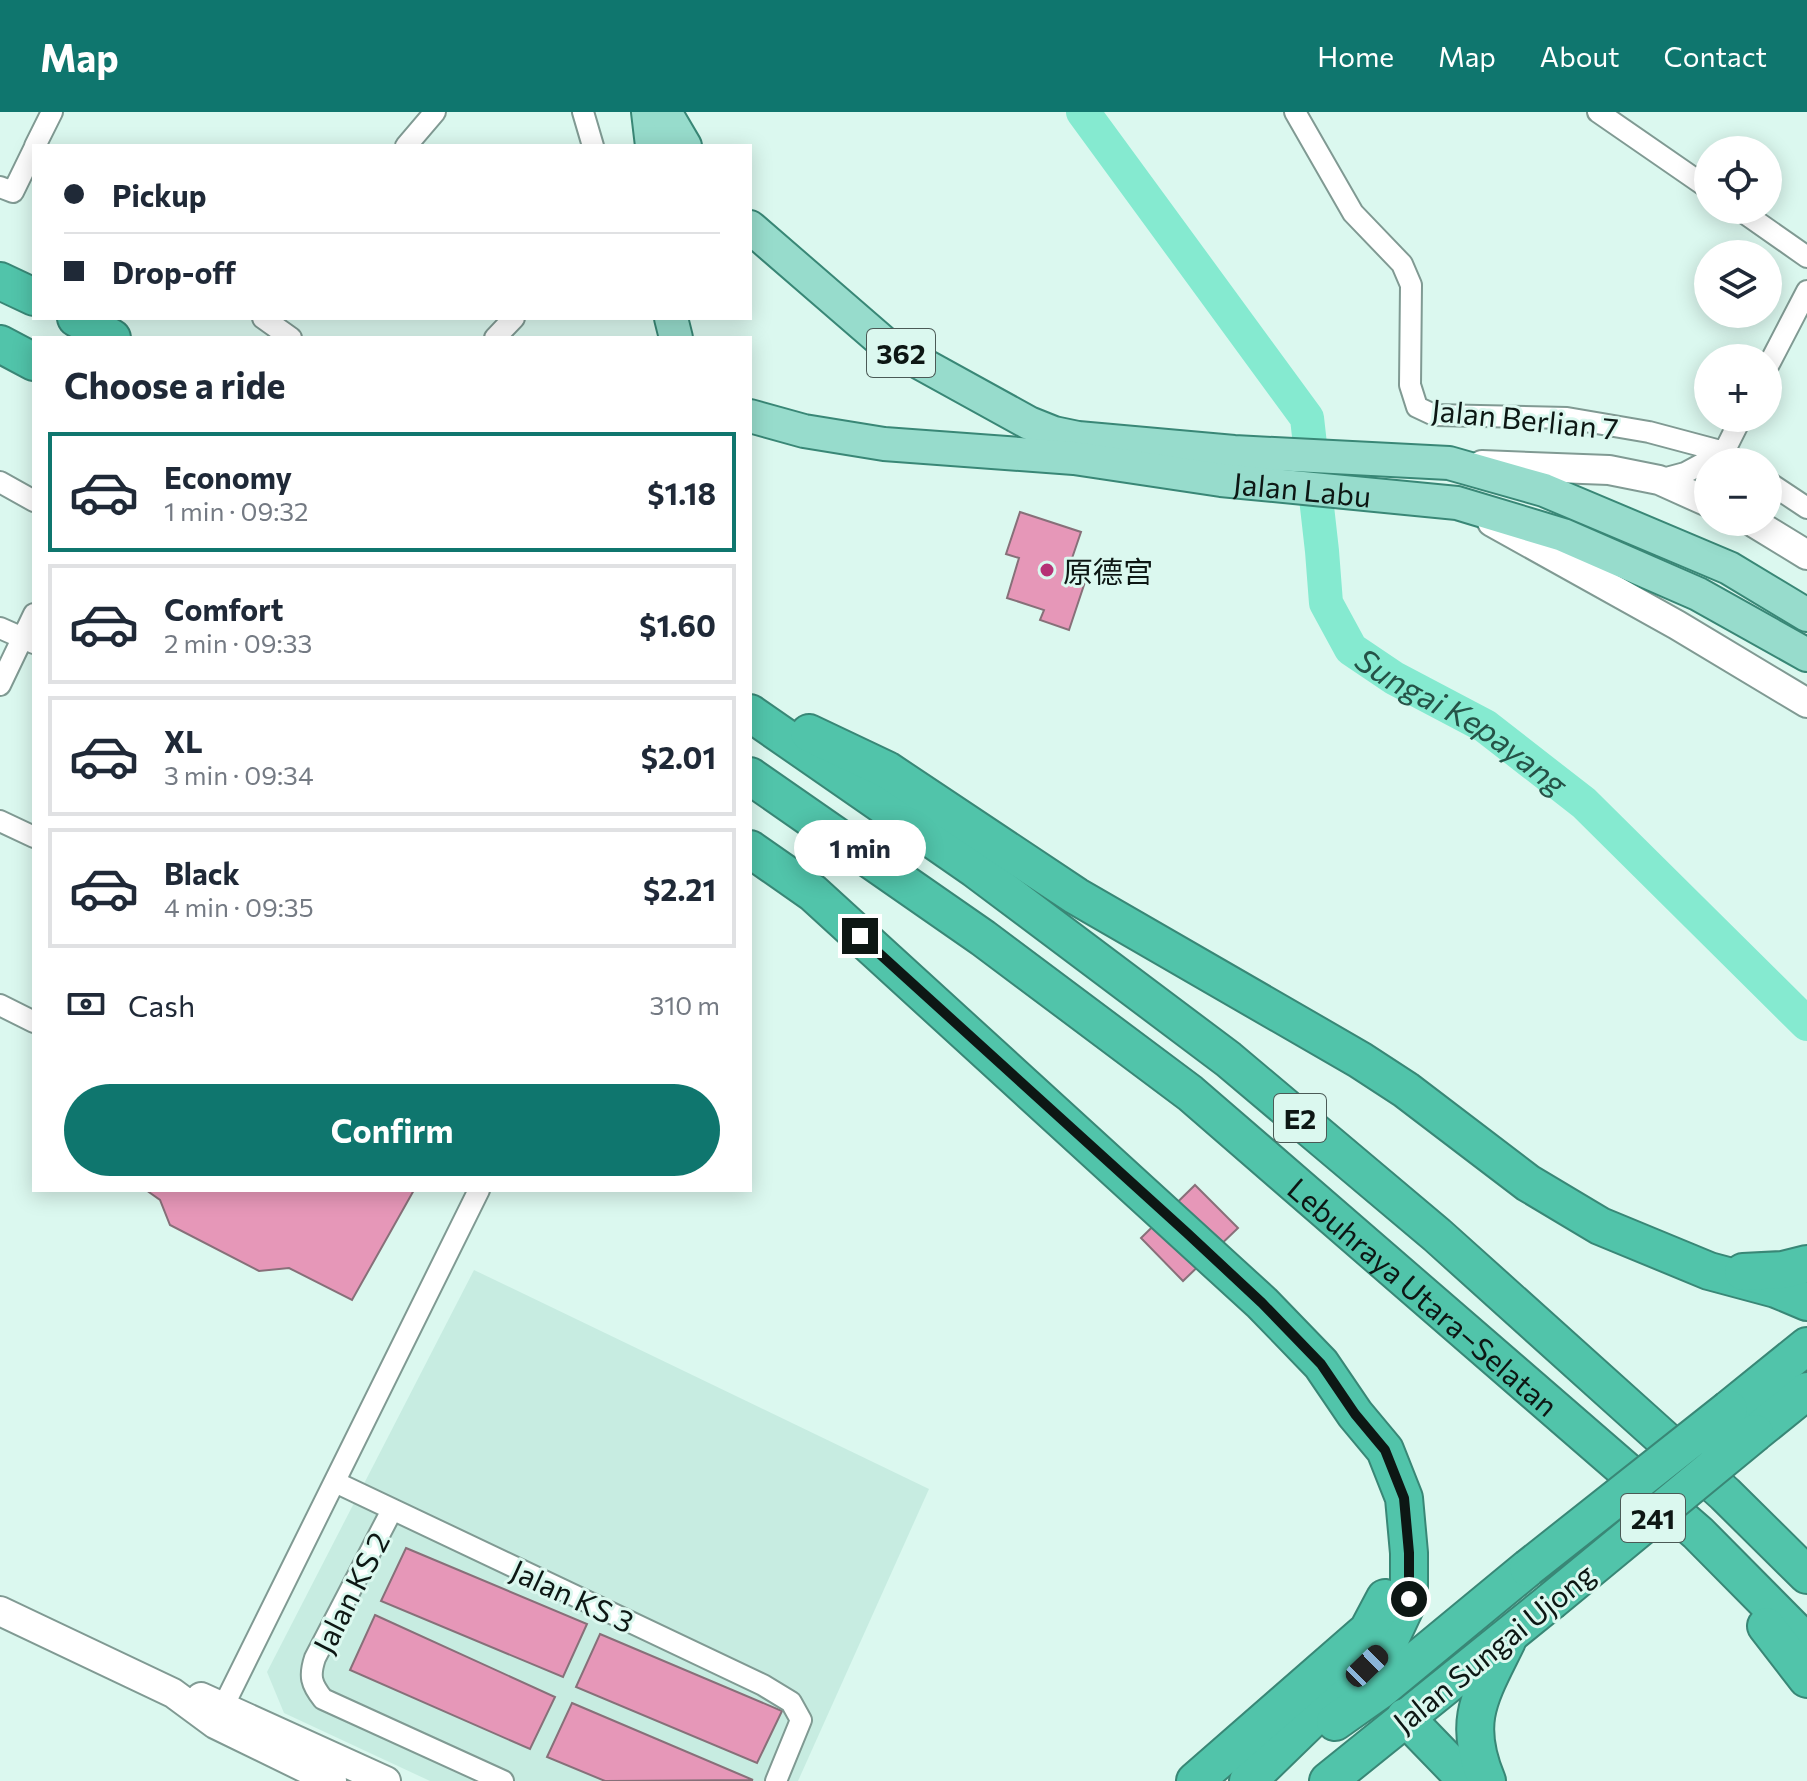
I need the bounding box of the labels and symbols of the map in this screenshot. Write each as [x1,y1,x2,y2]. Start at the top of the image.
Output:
road number: 362 [867,329,935,377]
street label: Jalan Berlian 7 [1430,390,1620,446]
street label: Jalan Labu [1232,463,1373,513]
place label: 原德宫 [1063,552,1153,589]
marker: 原德宫 [1038,561,1056,579]
water label: Sungai Kepayang [1349,638,1577,804]
callout: 1 min [794,820,926,876]
route end [842,918,878,954]
road number: E2 [1274,1094,1326,1142]
street label: Lebuhraya Utara–Selatan [1281,1169,1567,1423]
road number: 241 [1621,1494,1685,1542]
street label: Jalan KS 2 [304,1525,396,1659]
street label: Jalan KS 3 [506,1550,640,1640]
street label: Jalan Sungai Ujong [1385,1554,1601,1740]
route start [1391,1581,1427,1617]
car [1341,1641,1393,1691]

